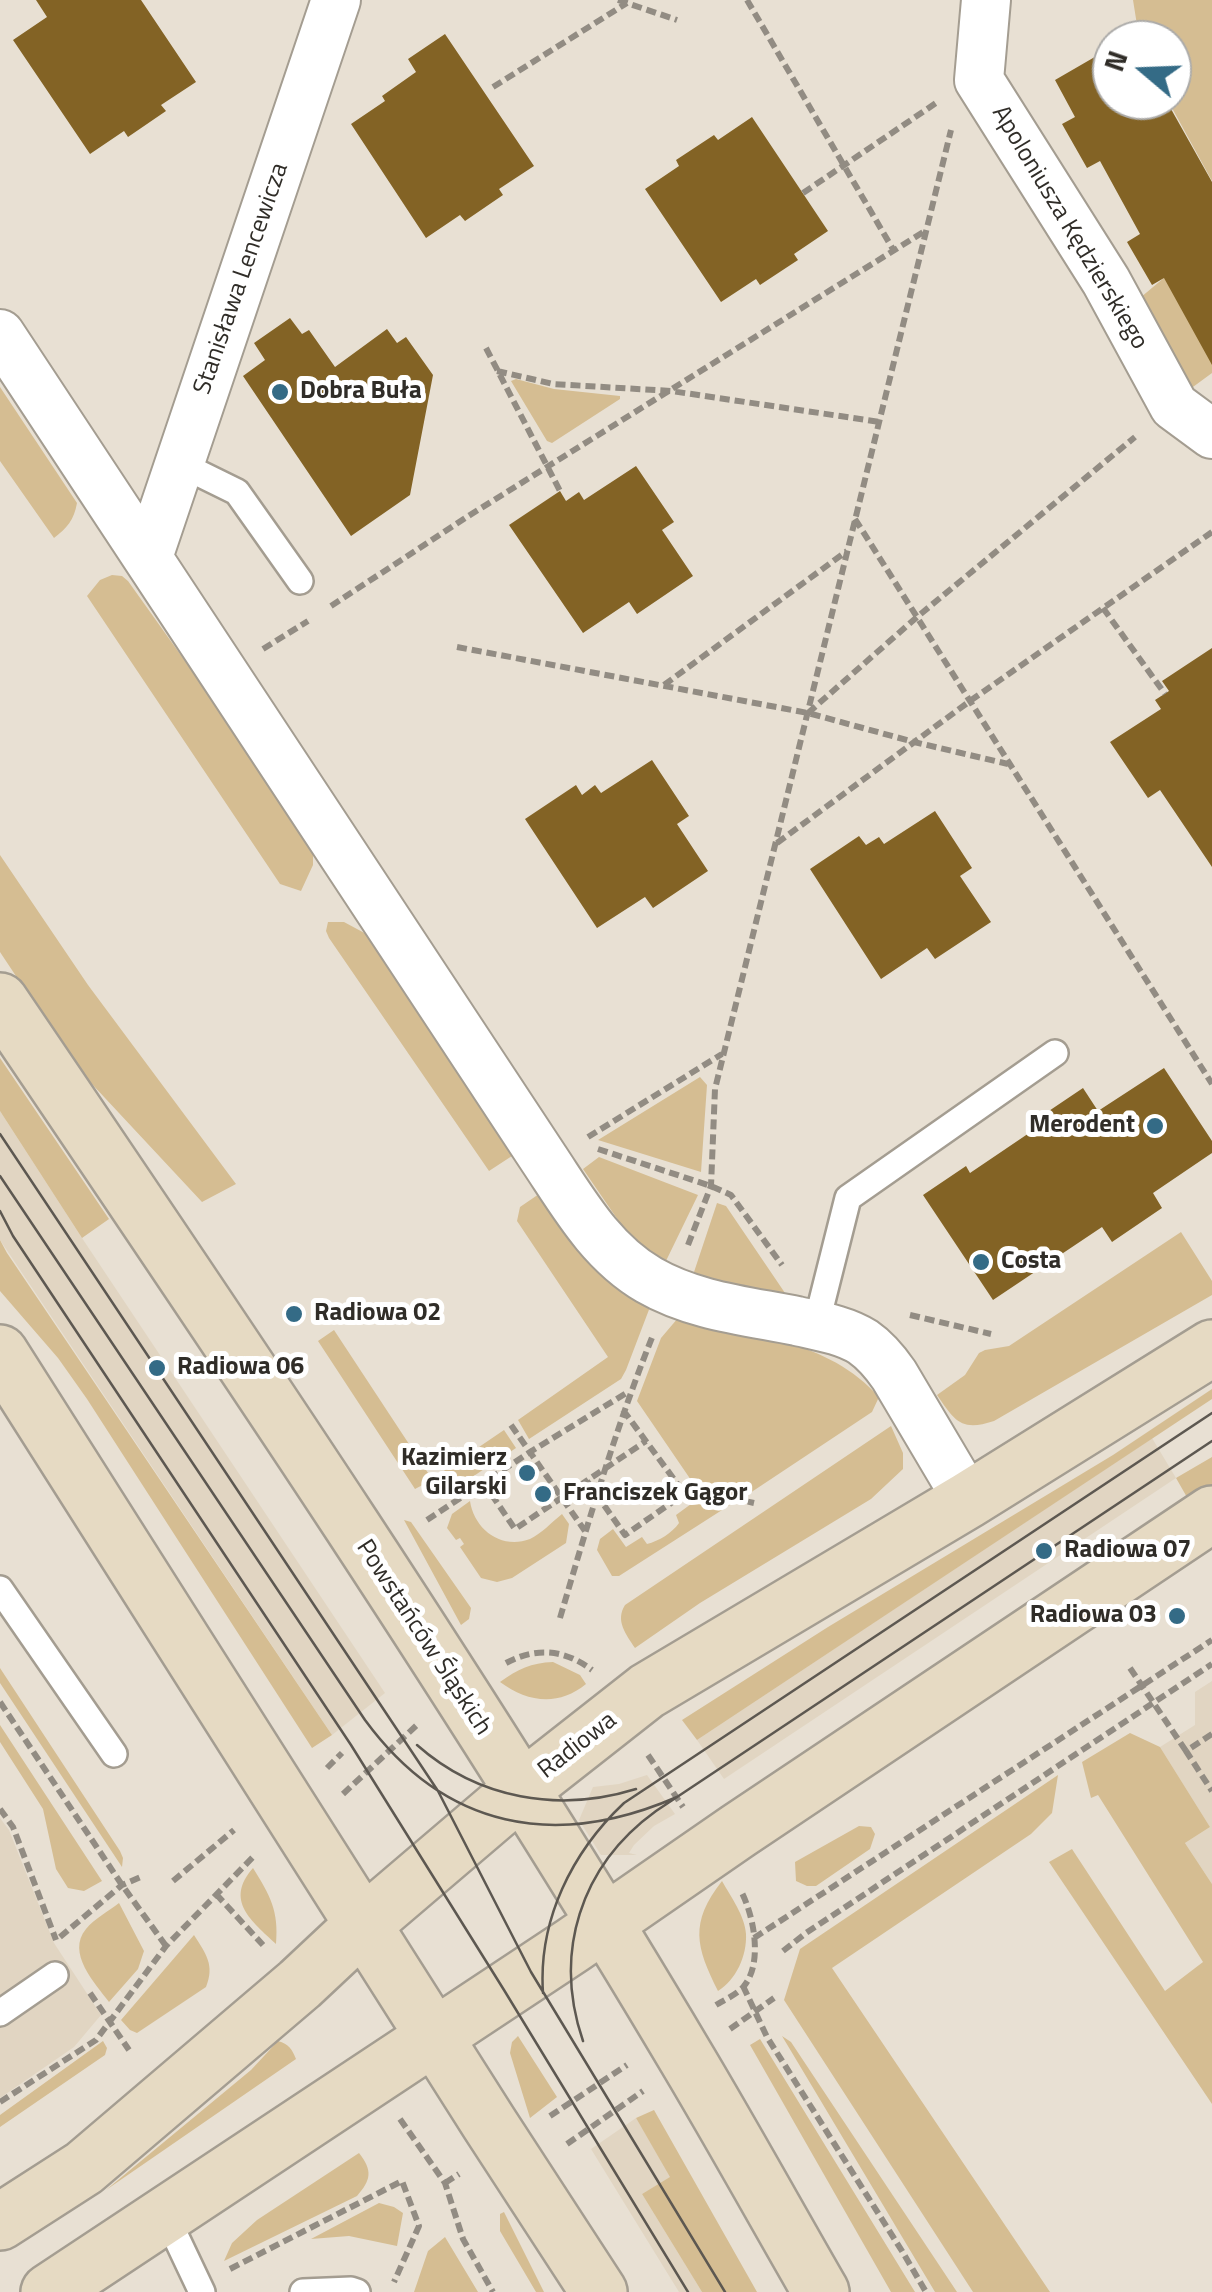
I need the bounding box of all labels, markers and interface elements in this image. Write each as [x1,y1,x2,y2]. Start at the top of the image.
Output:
north arrow [1092,20,1192,120]
text: N [1092,45,1139,77]
street label: Apoloniusza Kędzierskiego [984,101,1154,355]
street label: Stanisława Lencewicza [188,159,296,399]
place label: Dobra Buła [300,377,422,407]
marker: Dobra Buła [269,381,291,403]
place label: Merodent [1029,1111,1135,1141]
marker: Merodent [1144,1115,1166,1137]
place label: Costa [1001,1247,1061,1277]
marker: Costa [970,1251,992,1273]
place label: Radiowa 02 [314,1299,441,1329]
marker: Radiowa 02 [283,1303,305,1325]
place label: Radiowa 06 [177,1353,304,1383]
marker: Radiowa 06 [146,1357,168,1379]
place label: Kazimierz Gilarski [401,1444,507,1503]
marker: Kazimierz Gilarski [516,1462,538,1484]
place label: Franciszek Gągor [563,1479,748,1509]
marker: Franciszek Gągor [532,1483,554,1505]
street label: Powstańców Śląskich [349,1535,497,1741]
place label: Radiowa 07 [1064,1536,1191,1566]
marker: Radiowa 07 [1033,1540,1055,1562]
place label: Radiowa 03 [1030,1601,1157,1631]
marker: Radiowa 03 [1166,1605,1188,1627]
street label: Radiowa [533,1706,623,1786]

